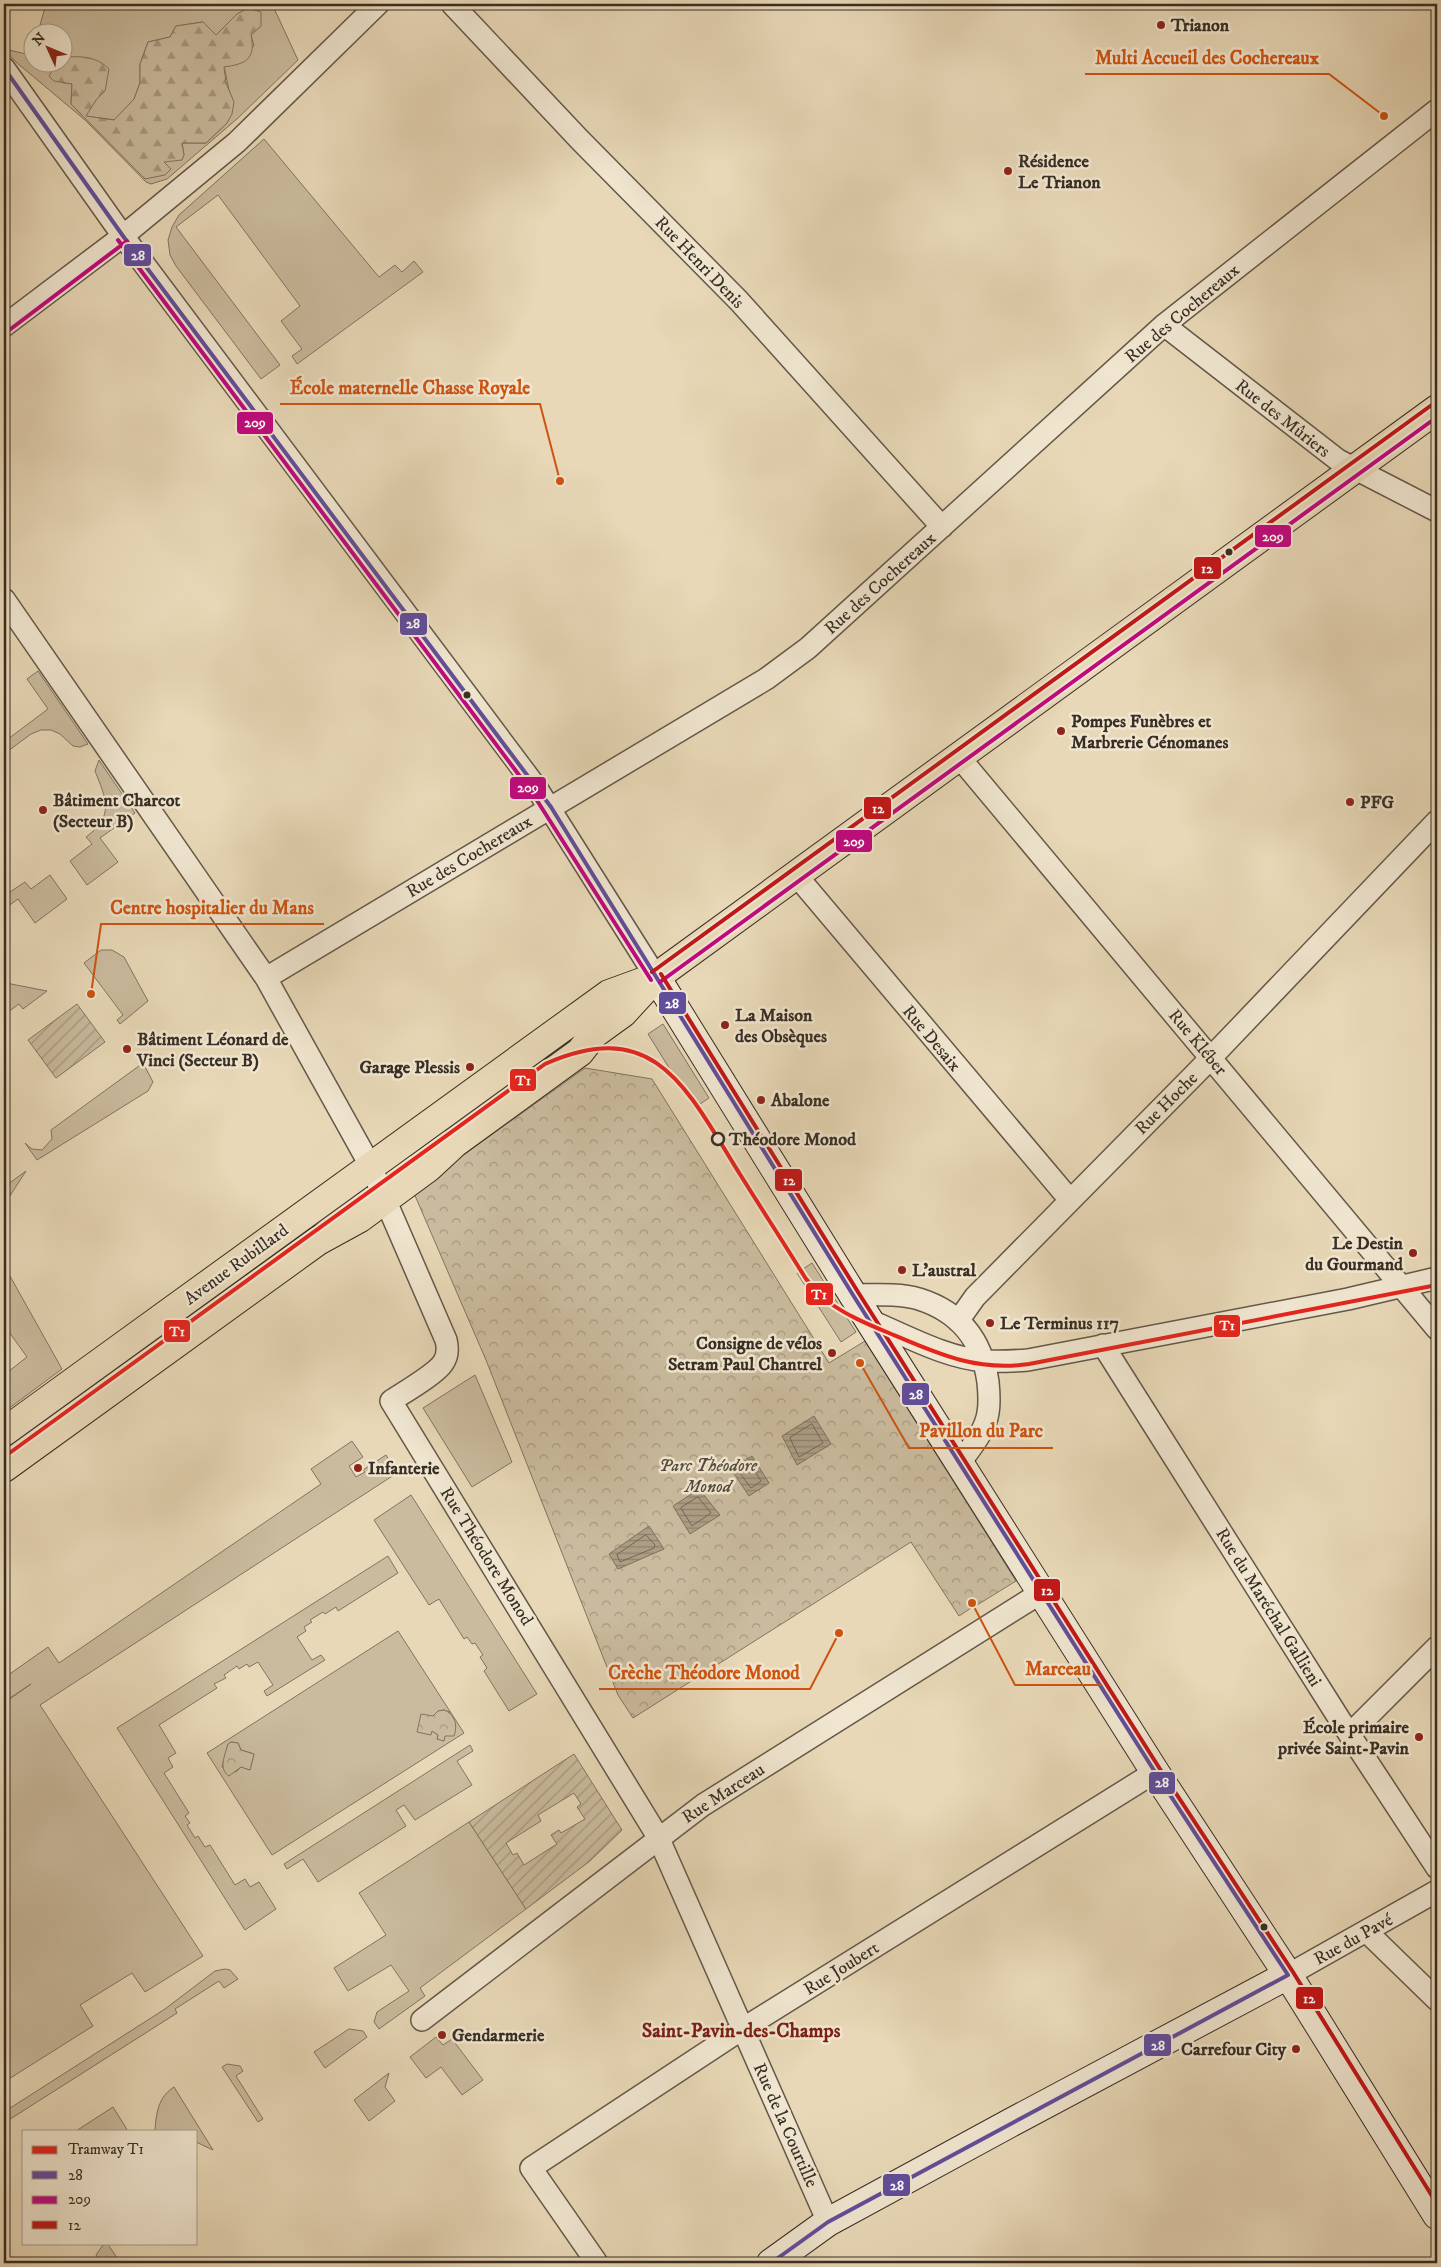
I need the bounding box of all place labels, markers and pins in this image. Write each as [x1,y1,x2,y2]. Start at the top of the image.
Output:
place label: Trianon [1170,15,1230,37]
marker: Trianon [1155,19,1167,31]
callout: Multi Accueil des Cochereaux [1085,40,1329,74]
place label: Résidence Le Trianon [1018,151,1101,194]
marker: Résidence Le Trianon [1002,165,1014,177]
callout: École maternelle Chasse Royale [280,370,540,404]
unlabelled marker [1224,547,1234,557]
unlabelled marker [462,690,472,700]
place label: Pompes Funèbres et Marbrerie Cénomanes [1071,711,1228,754]
marker: Pompes Funèbres et Marbrerie Cénomanes [1055,725,1067,737]
place label: Bâtiment Charcot (Secteur B) [53,790,180,833]
place label: PFG [1360,792,1394,814]
marker: PFG [1344,796,1356,808]
marker: Bâtiment Charcot (Secteur B) [37,804,49,816]
callout: Centre hospitalier du Mans [101,890,324,924]
place label: La Maison des Obsèques [735,1005,827,1048]
marker: La Maison des Obsèques [719,1019,731,1031]
place label: Bâtiment Léonard de Vinci (Secteur B) [136,1029,289,1072]
marker: Bâtiment Léonard de Vinci (Secteur B) [121,1043,133,1055]
place label: Garage Plessis [360,1057,460,1079]
marker: Garage Plessis [464,1061,476,1073]
place label: Abalone [770,1090,830,1112]
marker: Abalone [755,1094,767,1106]
place label: Théodore Monod [728,1129,857,1151]
marker: Théodore Monod [711,1132,725,1146]
place label: Le Destin du Gourmand [1305,1233,1404,1276]
marker: Le Destin du Gourmand [1407,1247,1419,1259]
place label: L'austral [912,1260,976,1282]
marker: L'austral [896,1264,908,1276]
place label: Le Terminus 117 [1000,1313,1119,1335]
marker: Le Terminus 117 [984,1317,996,1329]
place label: Consigne de vélos Setram Paul Chantrel [668,1333,823,1376]
marker: Consigne de vélos Setram Paul Chantrel [826,1347,838,1359]
callout: Pavillon du Parc [909,1414,1053,1448]
place label: Infanterie [368,1458,440,1480]
marker: Infanterie [352,1462,364,1474]
callout: Marceau [1015,1651,1101,1685]
callout: Crèche Théodore Monod [599,1655,810,1689]
place label: École primaire privée Saint-Pavin [1277,1716,1410,1760]
marker: École primaire privée Saint-Pavin [1413,1731,1425,1743]
unlabelled marker [1259,1922,1269,1932]
place label: Gendarmerie [452,2025,545,2047]
marker: Gendarmerie [436,2029,448,2041]
place label: Carrefour City [1181,2039,1286,2061]
marker: Carrefour City [1290,2043,1302,2055]

